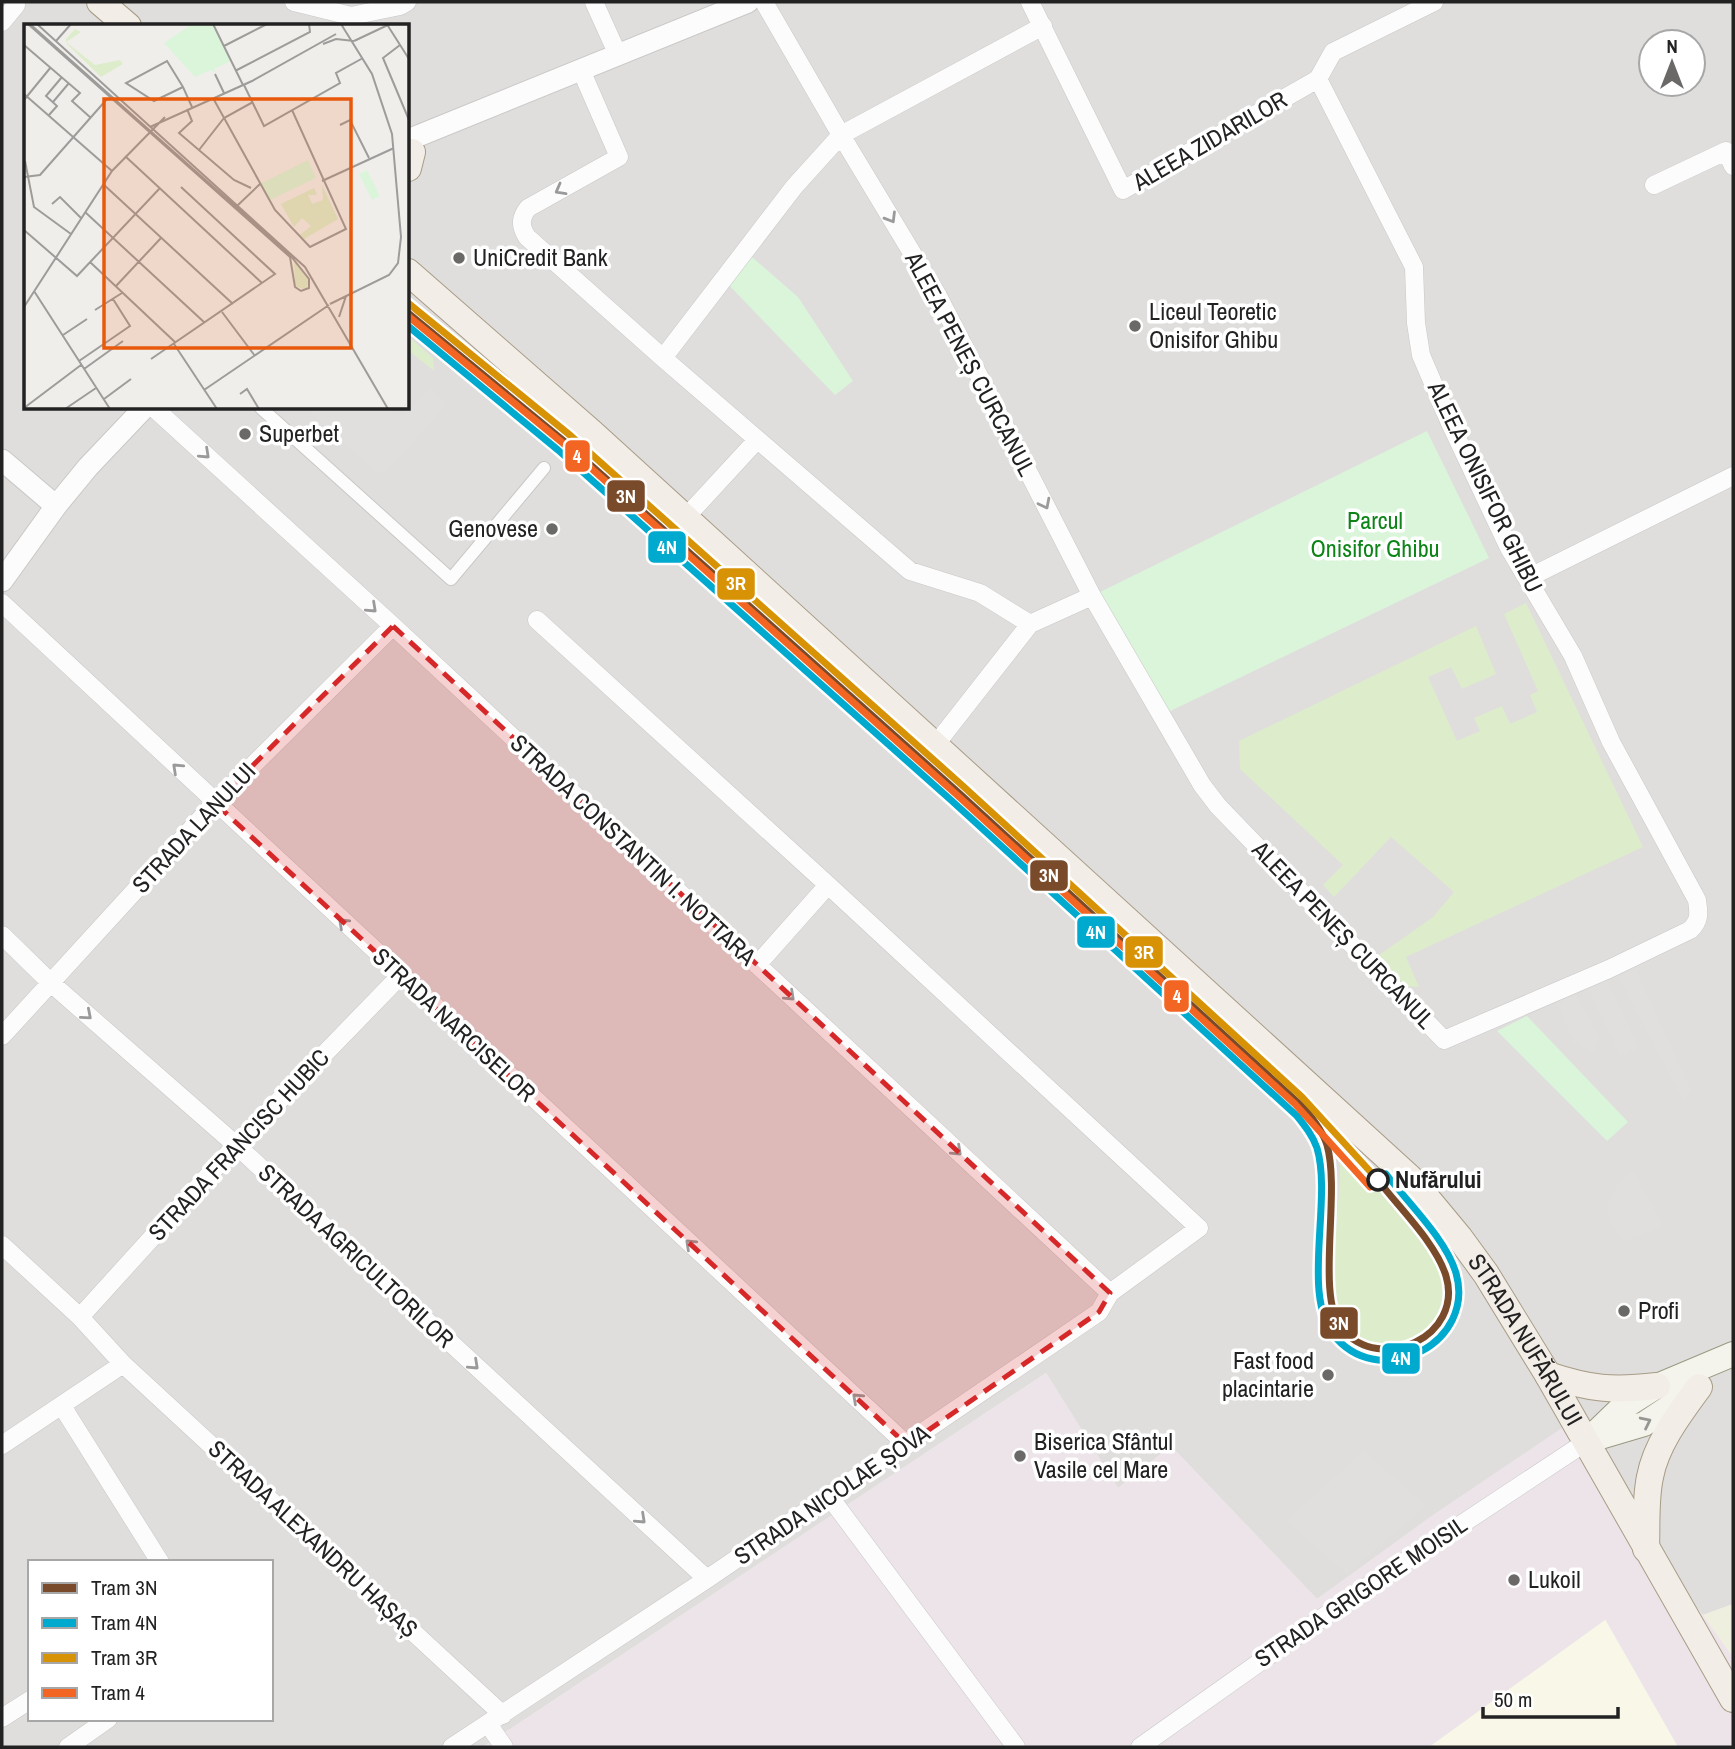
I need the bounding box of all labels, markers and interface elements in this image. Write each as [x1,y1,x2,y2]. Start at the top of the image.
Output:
inset map [24,24,410,410]
north arrow [1637,28,1707,98]
text: N [1666,33,1678,59]
street label: ALEEA ZIDARILOR [1126,83,1292,198]
one-way arrow [554,182,567,196]
one-way arrow [883,210,896,223]
place label: UniCredit Bank [473,241,608,273]
street label: ALEEA PENEȘ CURCANUL [898,245,1044,481]
marker: UniCredit Bank [451,250,467,266]
place label: Liceul Teoretic Onisifor Ghibu [1149,295,1278,355]
marker: Liceul Teoretic Onisifor Ghibu [1127,318,1143,334]
street label: ALEEA ONISIFOR GHIBU [1420,375,1551,597]
place label: Superbet [259,417,339,449]
marker: Superbet [237,426,253,442]
line badge: 4 [564,439,591,473]
text: 4 [573,443,582,469]
one-way arrow [197,446,210,458]
line badge: 3N [606,479,646,513]
text: 3N [616,483,636,509]
one-way arrow [1036,497,1050,509]
park label: Parcul Onisifor Ghibu [1310,504,1440,564]
place label: Genovese [448,512,538,544]
marker: Genovese [544,521,560,537]
line badge: 4N [647,530,687,564]
text: 4N [657,534,677,560]
line badge: 3R [716,567,756,601]
text: 3R [726,570,746,596]
one-way arrow [364,599,377,612]
street label: STRADA CONSTANTIN I. NOTTARA [504,727,764,972]
street label: STRADA LANULUI [125,755,262,899]
one-way arrow [172,763,185,776]
street label: ALEEA PENEȘ CURCANUL [1245,833,1442,1035]
line badge: 3N [1029,859,1069,892]
text: 3N [1039,862,1059,888]
line badge: 4N [1076,915,1116,949]
one-way arrow [338,918,351,931]
text: 4N [1086,919,1106,945]
line badge: 3R [1124,935,1164,969]
text: 3R [1134,939,1154,965]
street label: STRADA NARCISELOR [366,940,543,1108]
line badge: 4 [1163,979,1190,1013]
text: 4 [1173,983,1182,1009]
one-way arrow [782,988,795,1000]
one-way arrow [79,1007,92,1019]
street label: STRADA FRANCISC HUBIC [141,1041,336,1247]
one-way arrow [949,1143,962,1155]
street label: STRADA AGRICULTORILOR [252,1156,461,1354]
place label: Nufărului [1395,1163,1481,1195]
marker: Nufărului [1367,1169,1389,1191]
one-way arrow [685,1240,698,1252]
street label: STRADA NUFĂRULUI [1461,1247,1591,1431]
place label: Profi [1638,1294,1680,1326]
marker: Profi [1616,1303,1632,1319]
line badge: 3N [1319,1306,1359,1340]
text: 3N [1329,1310,1349,1336]
line badge: 4N [1381,1342,1421,1375]
place label: Fast food placintarie [1222,1344,1314,1404]
text: 4N [1391,1345,1411,1371]
one-way arrow [466,1356,479,1369]
marker: Fast food placintarie [1320,1367,1336,1383]
one-way arrow [852,1394,865,1407]
street label: STRADA NICOLAE ȘOVA [727,1416,936,1572]
one-way arrow [1639,1416,1652,1430]
place label: Biserica Sfântul Vasile cel Mare [1034,1425,1173,1485]
street label: STRADA ALEXANDRU HAȘAȘ [202,1433,425,1644]
marker: Biserica Sfântul Vasile cel Mare [1012,1448,1028,1464]
street label: STRADA GRIGORE MOISIL [1248,1508,1473,1674]
one-way arrow [633,1510,646,1523]
legend [28,1560,273,1721]
place label: Lukoil [1528,1563,1581,1595]
marker: Lukoil [1506,1572,1522,1588]
text: Tram 3N [91,1573,157,1602]
text: Tram 4N [91,1608,157,1637]
text: Tram 3R [91,1643,157,1672]
scale bar [1483,1676,1618,1720]
text: Tram 4 [91,1678,145,1707]
text: 50 m [1494,1685,1532,1714]

